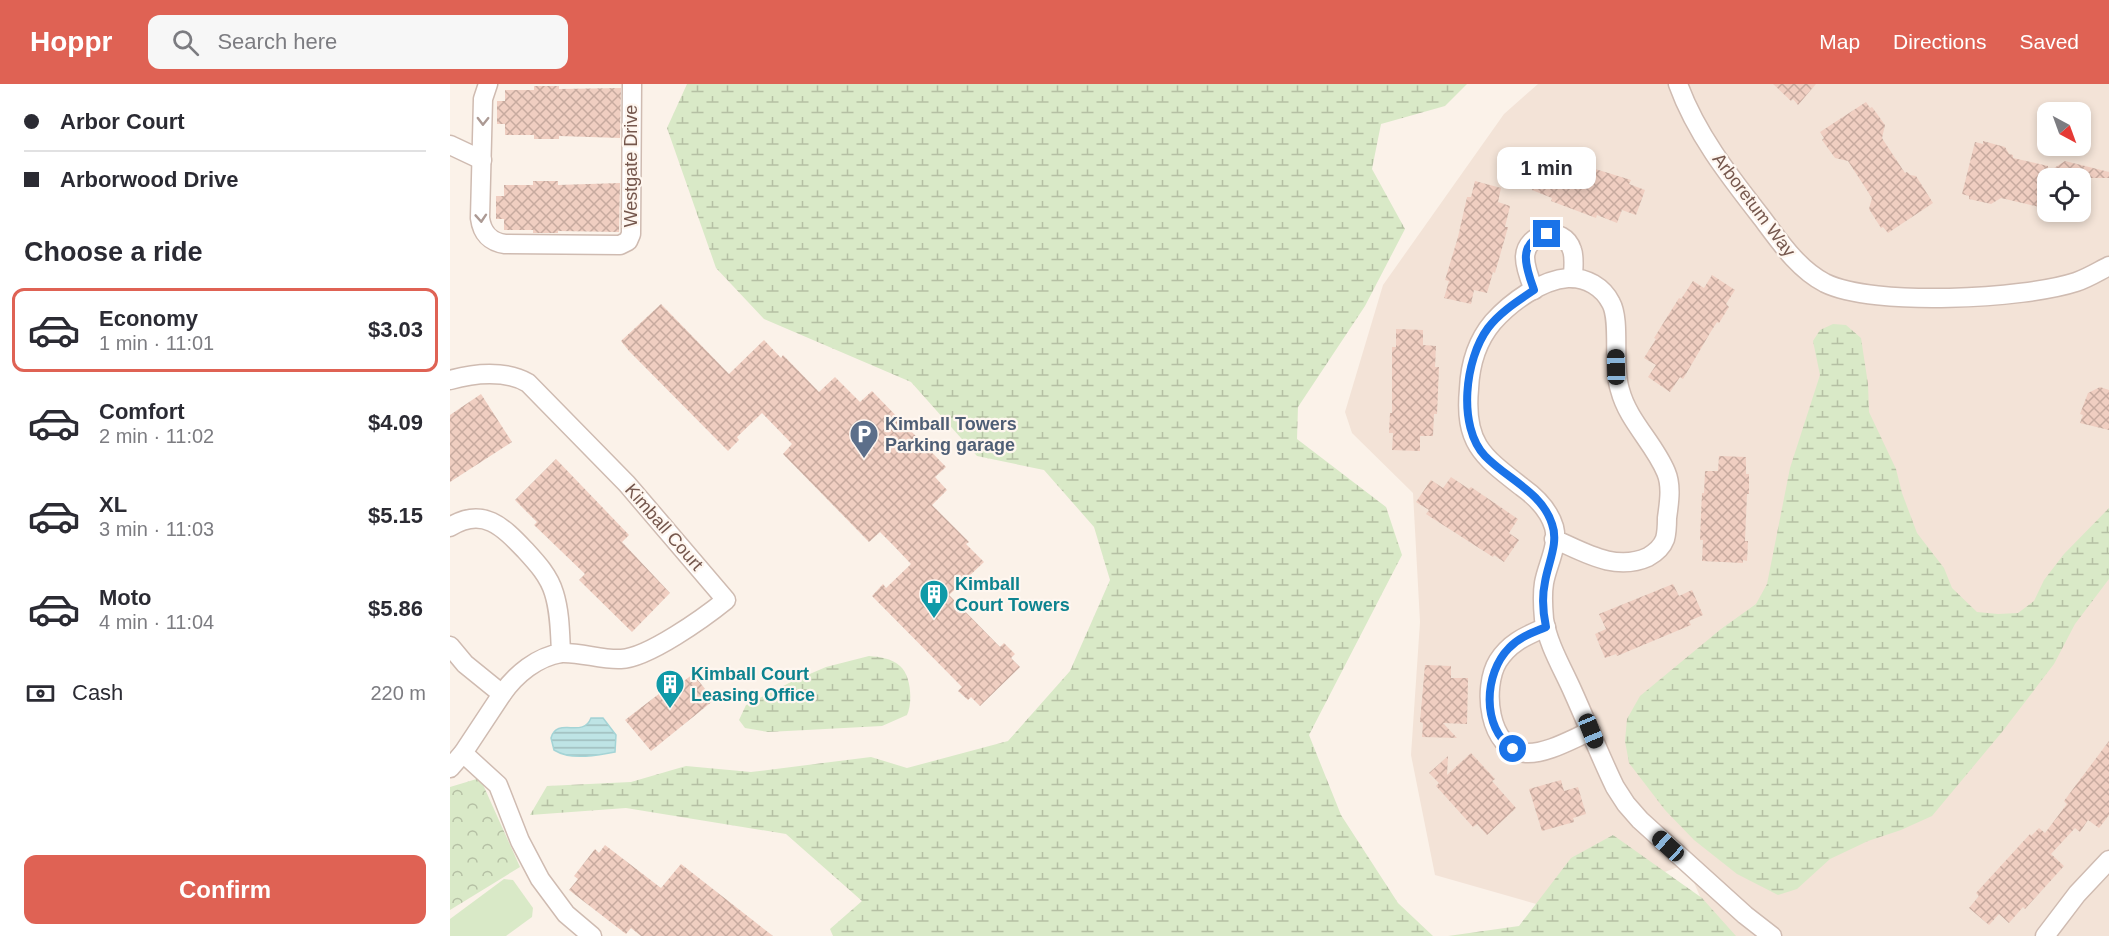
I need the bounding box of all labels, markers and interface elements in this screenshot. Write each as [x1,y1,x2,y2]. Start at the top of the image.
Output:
search box [148,15,568,69]
text: Hoppr [30,26,112,57]
icon: search [169,26,202,59]
text: Search here [217,29,337,54]
text: Map [1819,30,1860,53]
text: Directions [1893,30,1986,53]
text: Saved [2019,30,2079,53]
north arrow [2037,102,2091,156]
map controls [2037,102,2091,222]
street label: Westgate Drive [621,105,641,227]
text: Arbor Court [60,109,185,134]
one-way arrow [476,117,489,126]
callout: 1 min [1498,147,1596,189]
street label: Arboretum Way [1709,149,1799,261]
text: 1 min [1520,157,1573,179]
text: Arborwood Drive [60,167,238,192]
button: locate [2037,168,2091,222]
one-way arrow [475,214,488,223]
route end [1533,220,1560,247]
text: Choose a ride [24,237,203,267]
icon: car [27,303,81,357]
text: Economy [99,306,198,331]
text: $3.03 [368,317,423,342]
text: 1 min · 11:01 [99,332,214,354]
car [1607,349,1625,385]
icon: car [27,396,81,450]
text: Comfort [99,399,185,424]
text: $4.09 [368,410,423,435]
place label: Kimball Towers Parking garage [885,414,1017,455]
parking icon: Kimball Towers Parking garage [848,418,880,460]
text: 2 min · 11:02 [99,425,214,447]
street label: Kimball Court [621,480,707,574]
icon: car [27,489,81,543]
text: XL [99,492,127,517]
text: $5.15 [368,503,423,528]
text: 3 min · 11:03 [99,518,214,540]
place label: Kimball Court Towers [955,574,1070,615]
building icon: Kimball Court Towers [918,578,950,620]
icon: car [27,582,81,636]
text: Moto [99,585,152,610]
text: $5.86 [368,596,423,621]
text: 4 min · 11:04 [99,611,214,633]
place label: Kimball Court Leasing Office [691,664,815,705]
building icon: Kimball Court Leasing Office [654,668,686,710]
icon: cash [24,677,57,710]
text: Cash [72,680,123,705]
text: 220 m [370,682,426,704]
car [1576,711,1606,751]
route start [1499,735,1526,762]
car [1649,827,1687,865]
button: Confirm [24,855,426,924]

